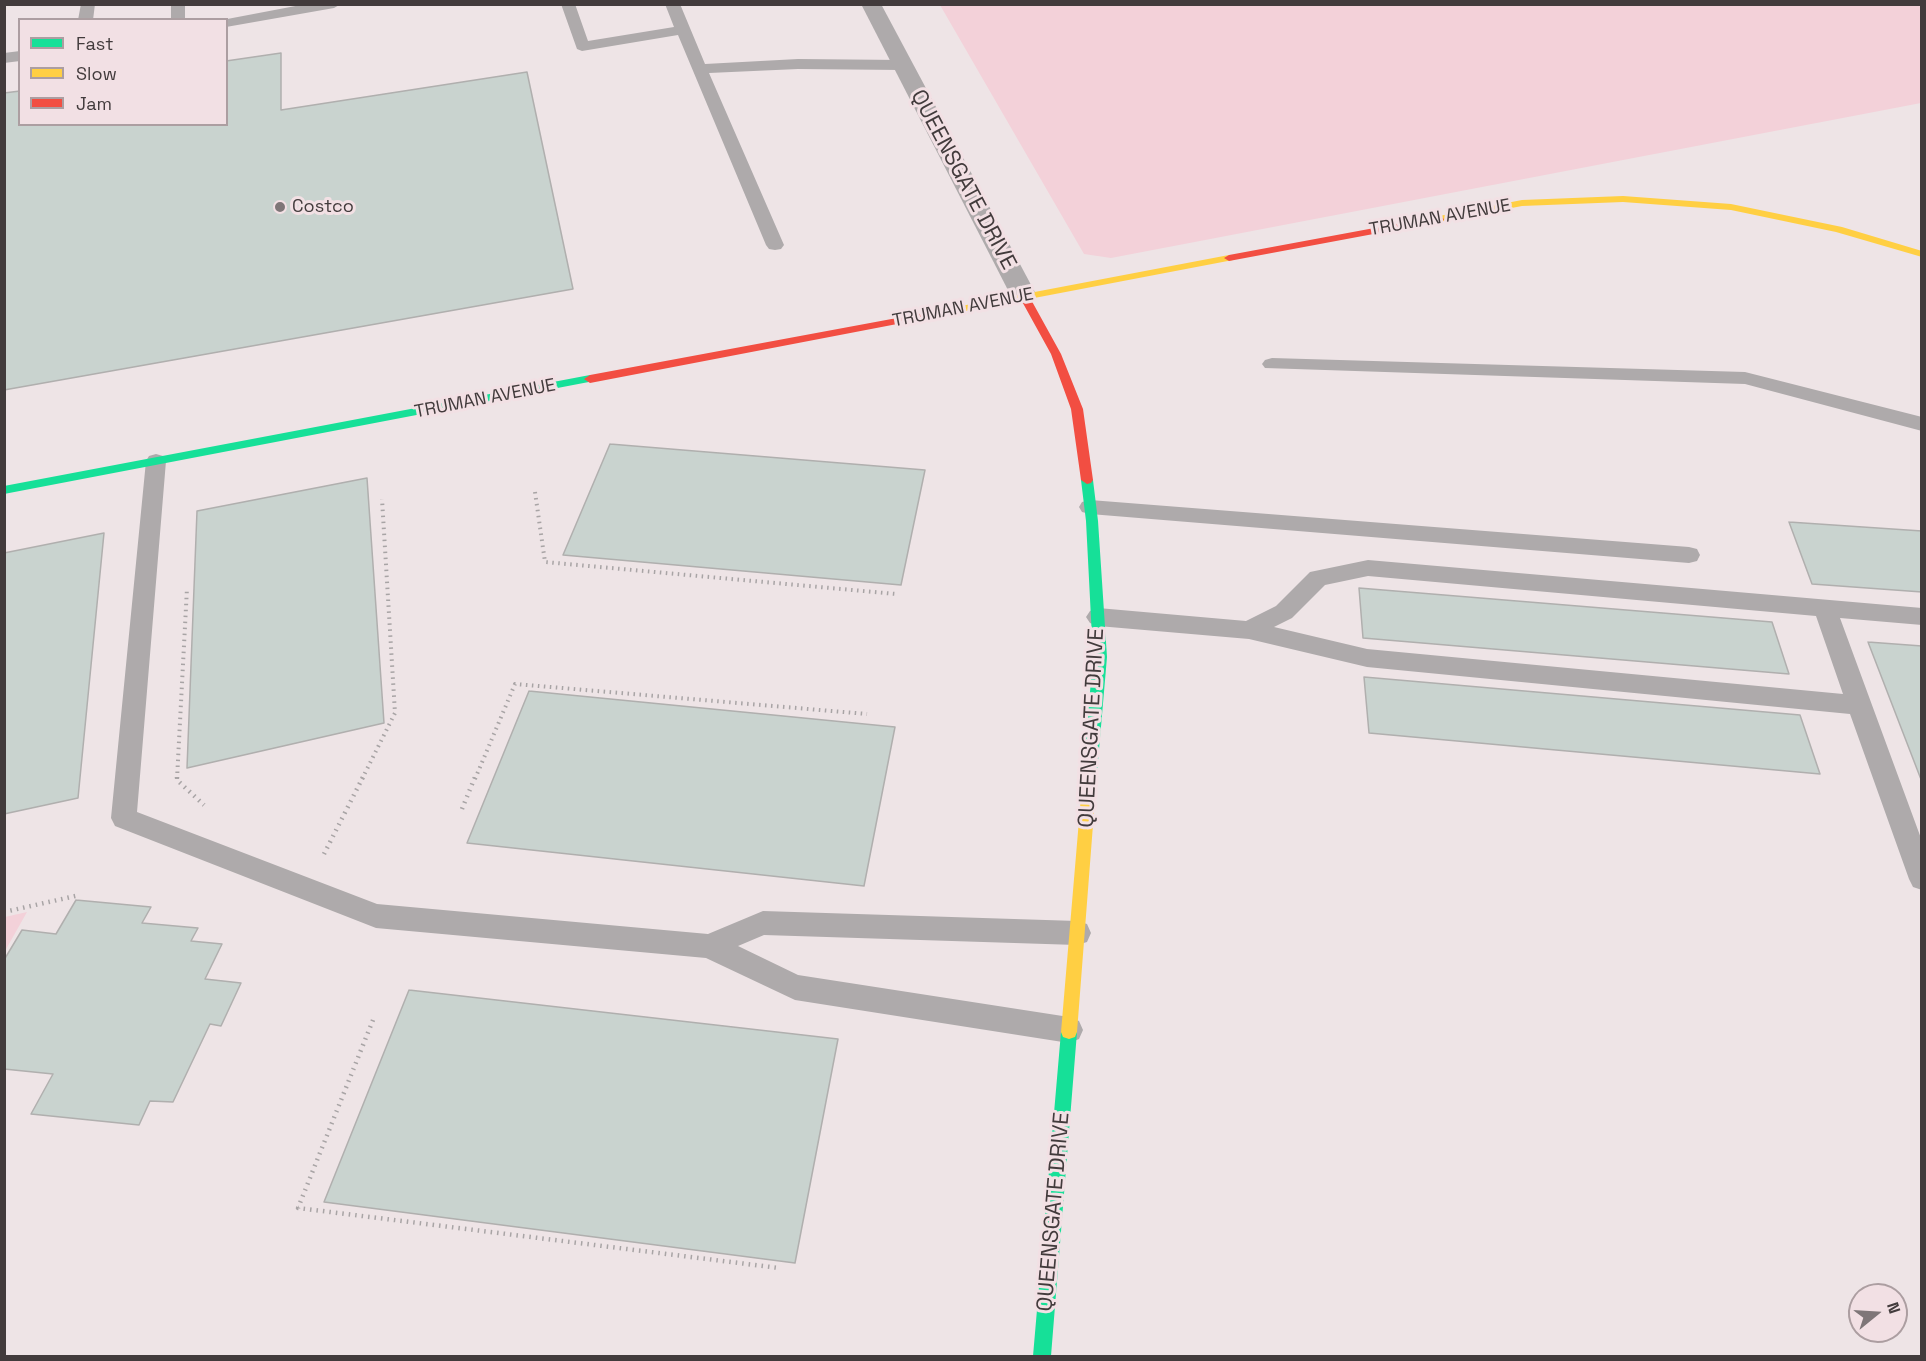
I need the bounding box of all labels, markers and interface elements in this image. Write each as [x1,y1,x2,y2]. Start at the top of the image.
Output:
legend [18,18,228,126]
text: Fast [76,32,113,55]
text: Slow [76,62,117,85]
street label: QUEENSGATE DRIVE [904,86,1022,274]
text: Jam [76,92,112,115]
street label: TRUMAN AVENUE [1368,195,1512,241]
place label: Costco [292,196,354,218]
marker: Costco [273,200,287,214]
street label: TRUMAN AVENUE [891,284,1035,332]
street label: TRUMAN AVENUE [413,375,557,423]
street label: QUEENSGATE DRIVE [1074,628,1110,828]
street label: QUEENSGATE DRIVE [1032,1111,1076,1313]
north arrow [1848,1283,1908,1343]
text: N [1882,1300,1905,1316]

